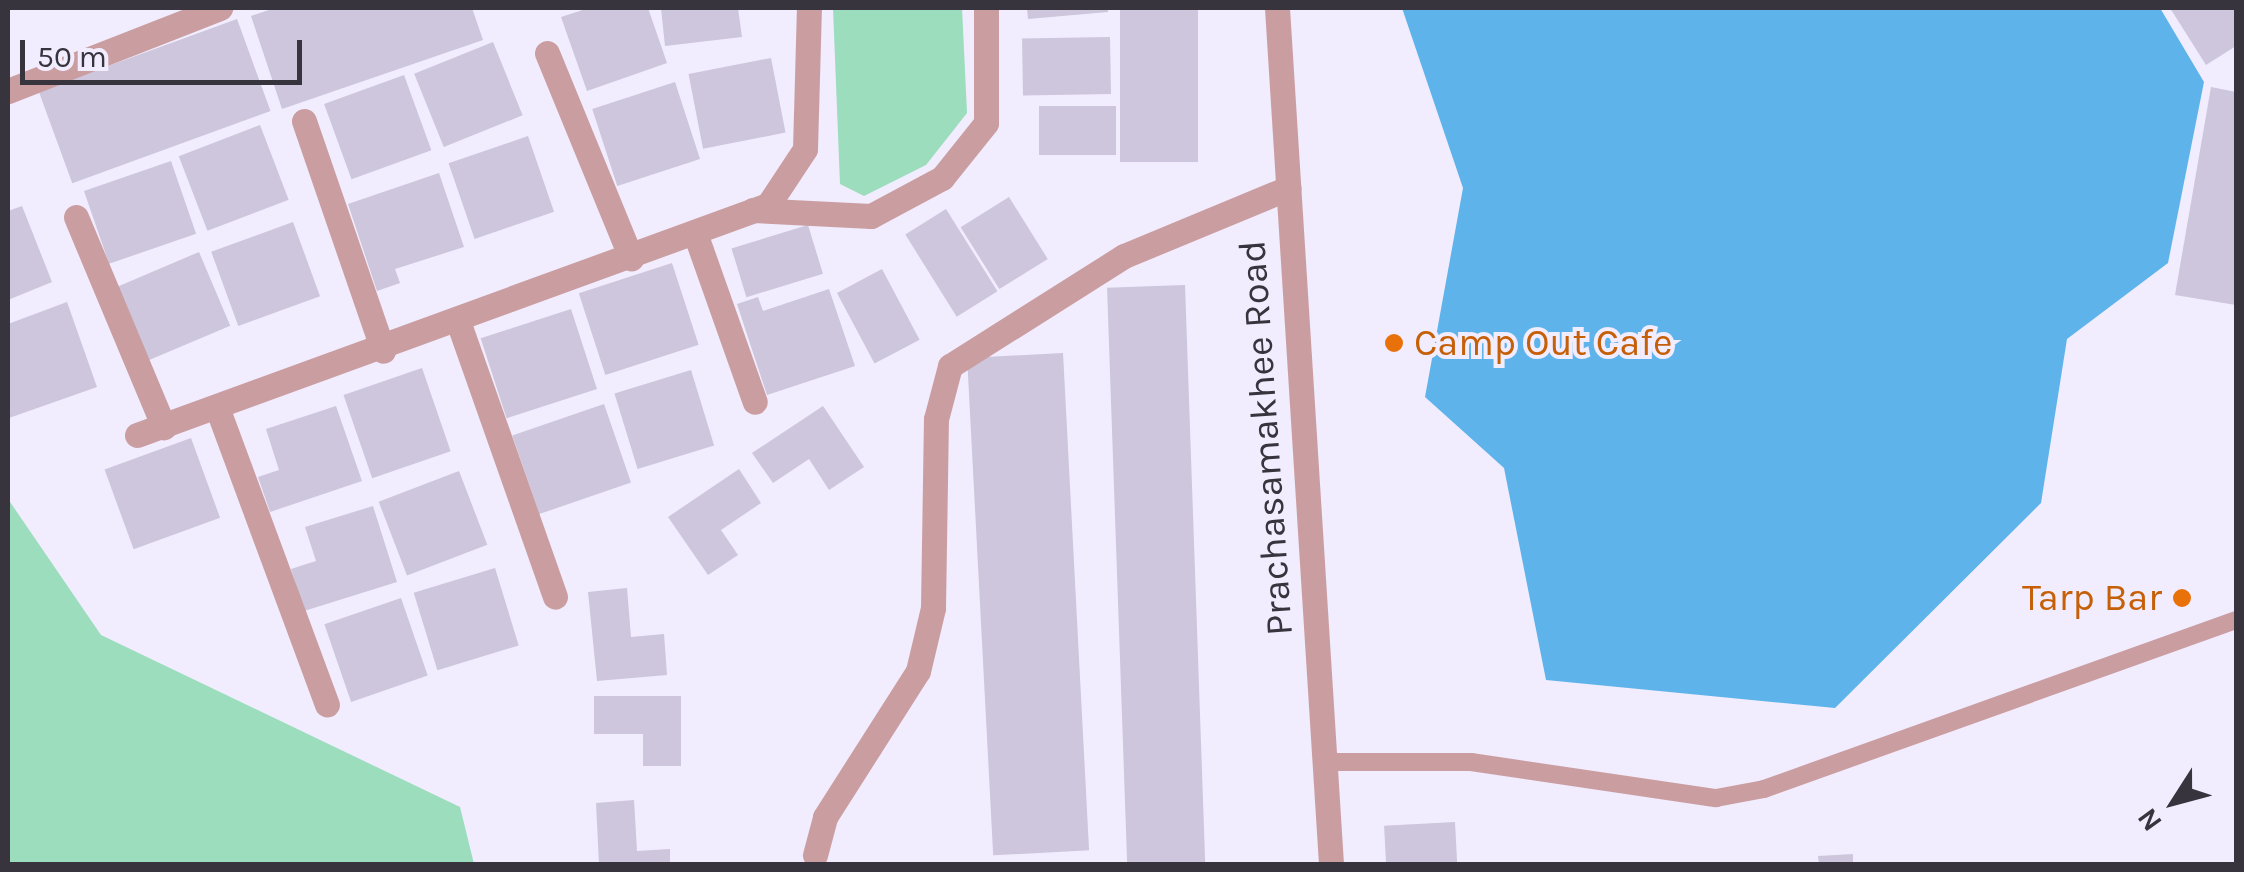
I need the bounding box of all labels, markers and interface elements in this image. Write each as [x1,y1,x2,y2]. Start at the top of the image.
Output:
scale bar [25,20,308,82]
text: 50 m [37,39,107,75]
street label: Prachasamakhee Road [1229,239,1303,637]
place label: Camp Out Cafe [1414,320,1673,366]
marker: Camp Out Cafe [1383,332,1405,354]
place label: Tarp Bar [2022,575,2162,621]
marker: Tarp Bar [2171,587,2193,609]
north arrow [2124,752,2224,852]
text: N [2130,802,2169,838]

